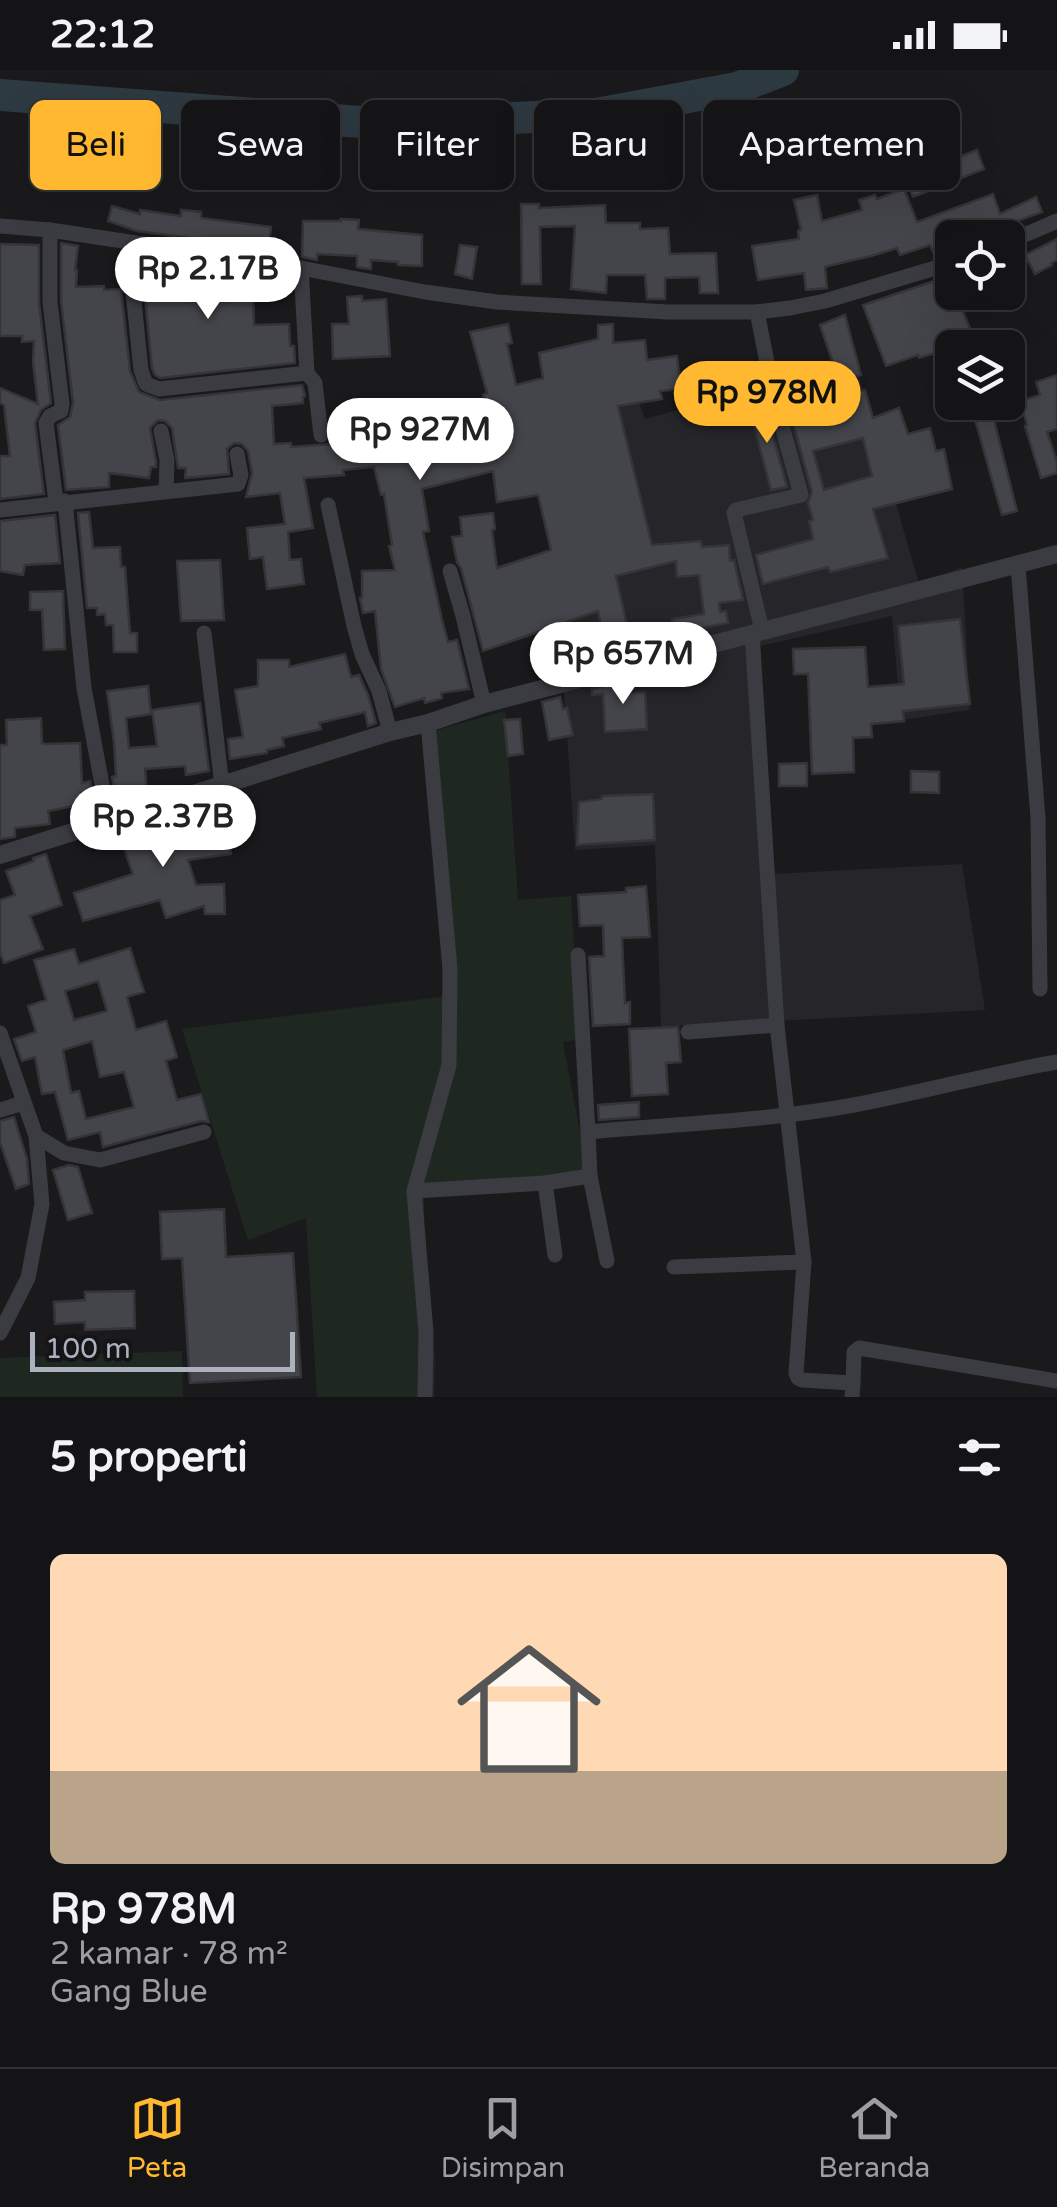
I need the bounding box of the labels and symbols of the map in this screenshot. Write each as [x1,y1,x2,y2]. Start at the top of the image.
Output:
pin: Rp 2.17B [105,237,311,322]
pin: Rp 978M [675,361,859,446]
pin: Rp 927M [328,398,512,483]
pin: Rp 657M [531,622,715,707]
pin: Rp 2.37B [60,785,266,870]
scale bar [30,1327,295,1372]

